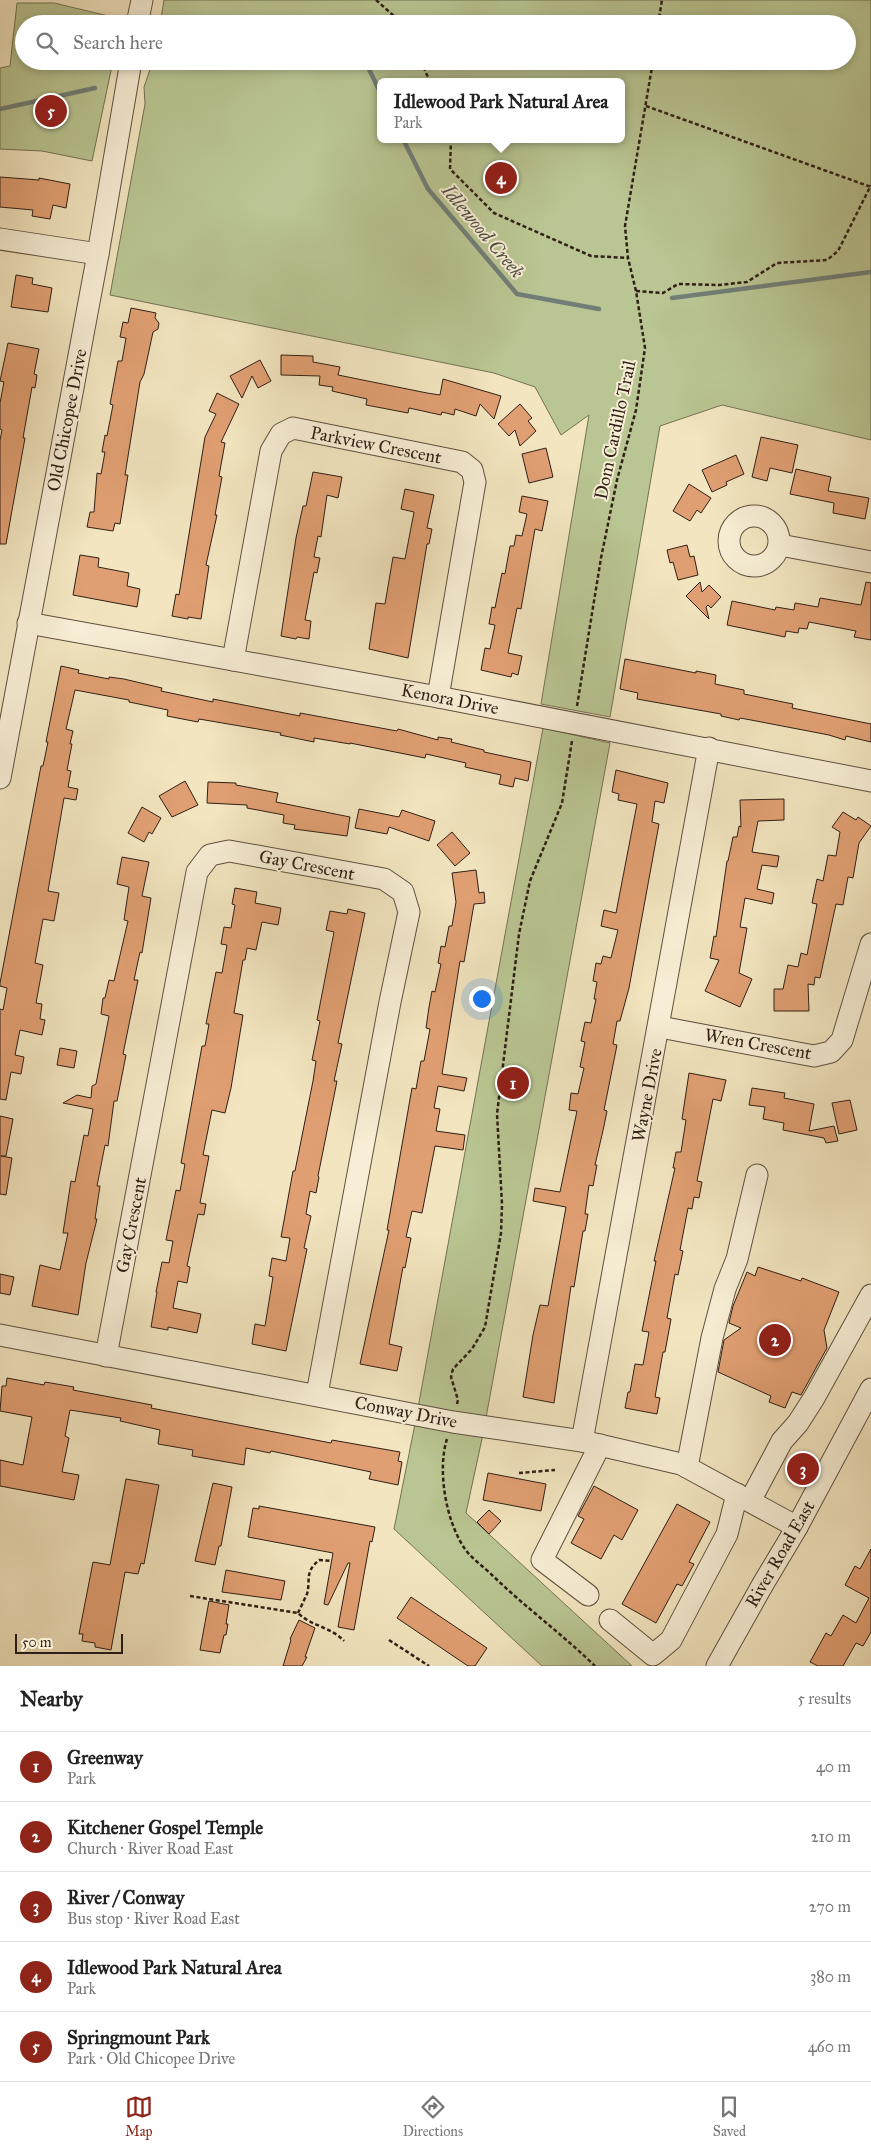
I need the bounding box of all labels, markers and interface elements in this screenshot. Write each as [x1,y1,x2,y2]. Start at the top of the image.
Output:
search box [15,15,856,70]
icon: search [33,29,61,57]
text: Search here [73,31,163,54]
popup [377,78,625,143]
text: Idlewood Park Natural Area [394,90,608,113]
pin: 5 [35,92,67,130]
text: Park [394,113,423,132]
pin: 4 [485,159,517,197]
water label: Idlewood Creek [436,179,529,283]
street label: Old Chicopee Drive [42,347,92,493]
street label: Dom Cardillo Trail [590,358,641,502]
street label: Parkview Crescent [308,421,444,469]
street label: Kenora Drive [399,679,501,719]
street label: Gay Crescent [257,845,357,885]
your location [469,986,495,1012]
street label: Wren Crescent [703,1024,814,1064]
street label: Wayne Drive [627,1046,667,1144]
pin: 1 [497,1064,529,1102]
street label: Gay Crescent [111,1175,151,1275]
pin: 2 [759,1321,791,1359]
street label: Conway Drive [353,1391,459,1433]
pin: 3 [787,1450,819,1488]
street label: River Road East [741,1496,820,1611]
scale bar [15,1631,122,1654]
text: 50 m [22,1634,51,1651]
text: Nearby [20,1686,83,1712]
text: 5 results [797,1689,851,1708]
text: Greenway [67,1746,143,1769]
text: 1 [33,1757,39,1776]
text: 40 m [816,1757,851,1776]
text: Park [67,1769,96,1788]
text: Kitchener Gospel Temple [67,1816,263,1839]
text: 2 [32,1827,40,1846]
text: 210 m [811,1827,851,1846]
text: Church · River Road East [67,1839,234,1858]
text: River / Conway [67,1886,184,1909]
text: 3 [33,1897,39,1916]
text: 270 m [809,1897,851,1916]
text: Bus stop · River Road East [67,1909,240,1928]
text: Idlewood Park Natural Area [67,1956,282,1979]
text: 4 [32,1967,40,1986]
text: 380 m [810,1967,851,1986]
text: Park [67,1979,96,1998]
text: Springmount Park [67,2026,210,2049]
text: 5 [32,2037,40,2056]
text: 460 m [808,2037,851,2056]
text: Park · Old Chicopee Drive [67,2049,235,2068]
tab: Map [125,2093,153,2140]
tab: Directions [403,2093,463,2140]
tab: Saved [713,2093,746,2140]

